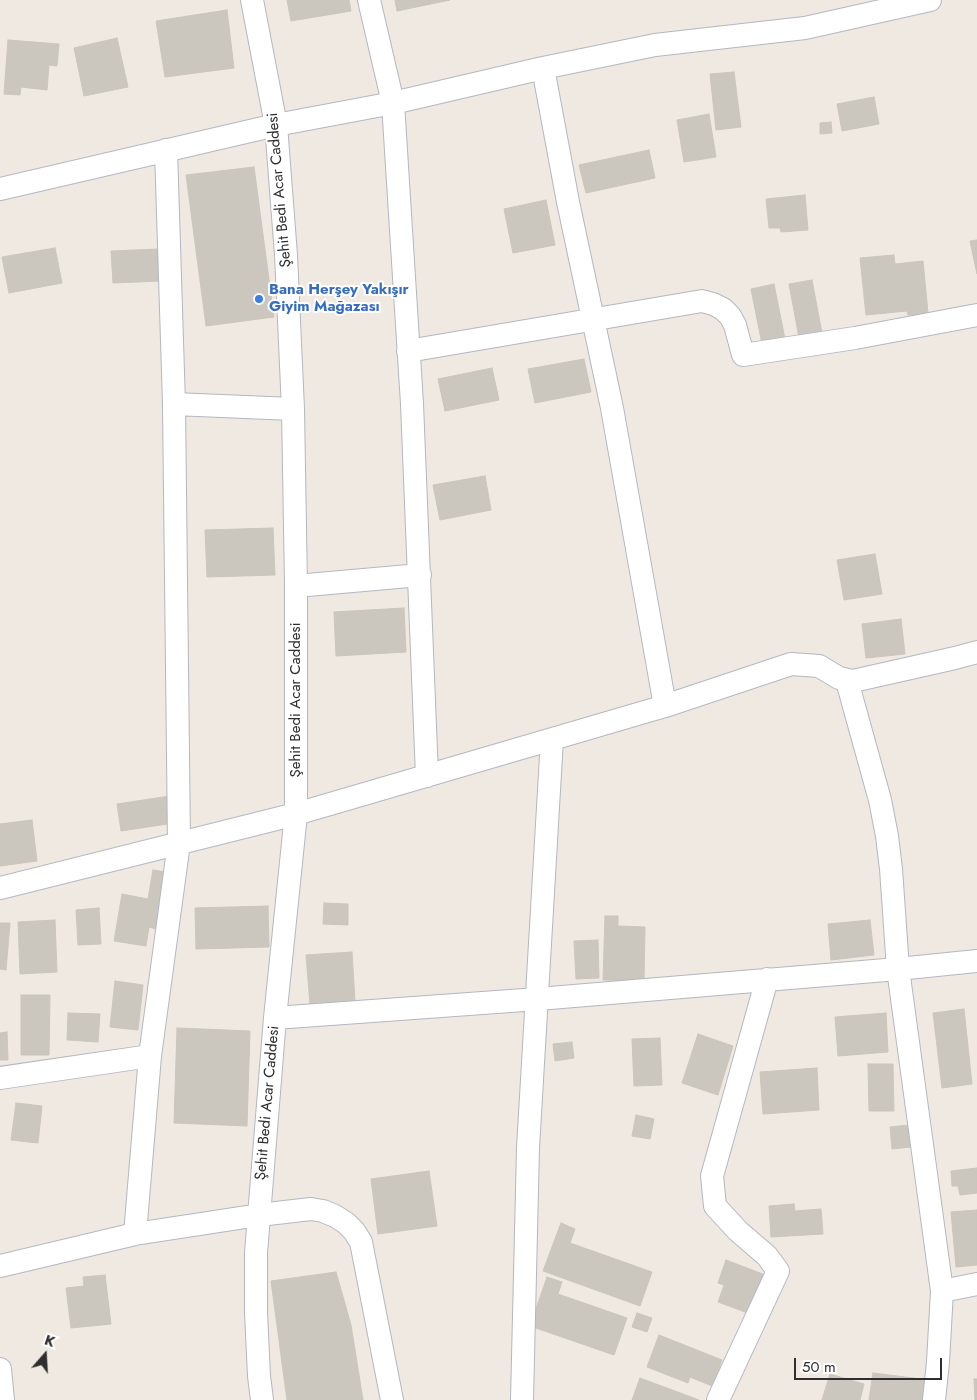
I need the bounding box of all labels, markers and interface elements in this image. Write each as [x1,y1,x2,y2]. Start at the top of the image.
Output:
street label: Şehit Bedi Acar Caddesi [264,112,296,268]
place label: Bana Herşey Yakışır Giyim Mağazası [269,281,409,316]
marker: Bana Herşey Yakışır Giyim Mağazası [253,293,265,305]
street label: Şehit Bedi Acar Caddesi [287,622,305,778]
street label: Şehit Bedi Acar Caddesi [252,1025,284,1181]
north arrow [20,1330,70,1380]
text: K [42,1330,58,1352]
scale bar [797,1348,944,1380]
text: 50 m [802,1356,836,1378]

